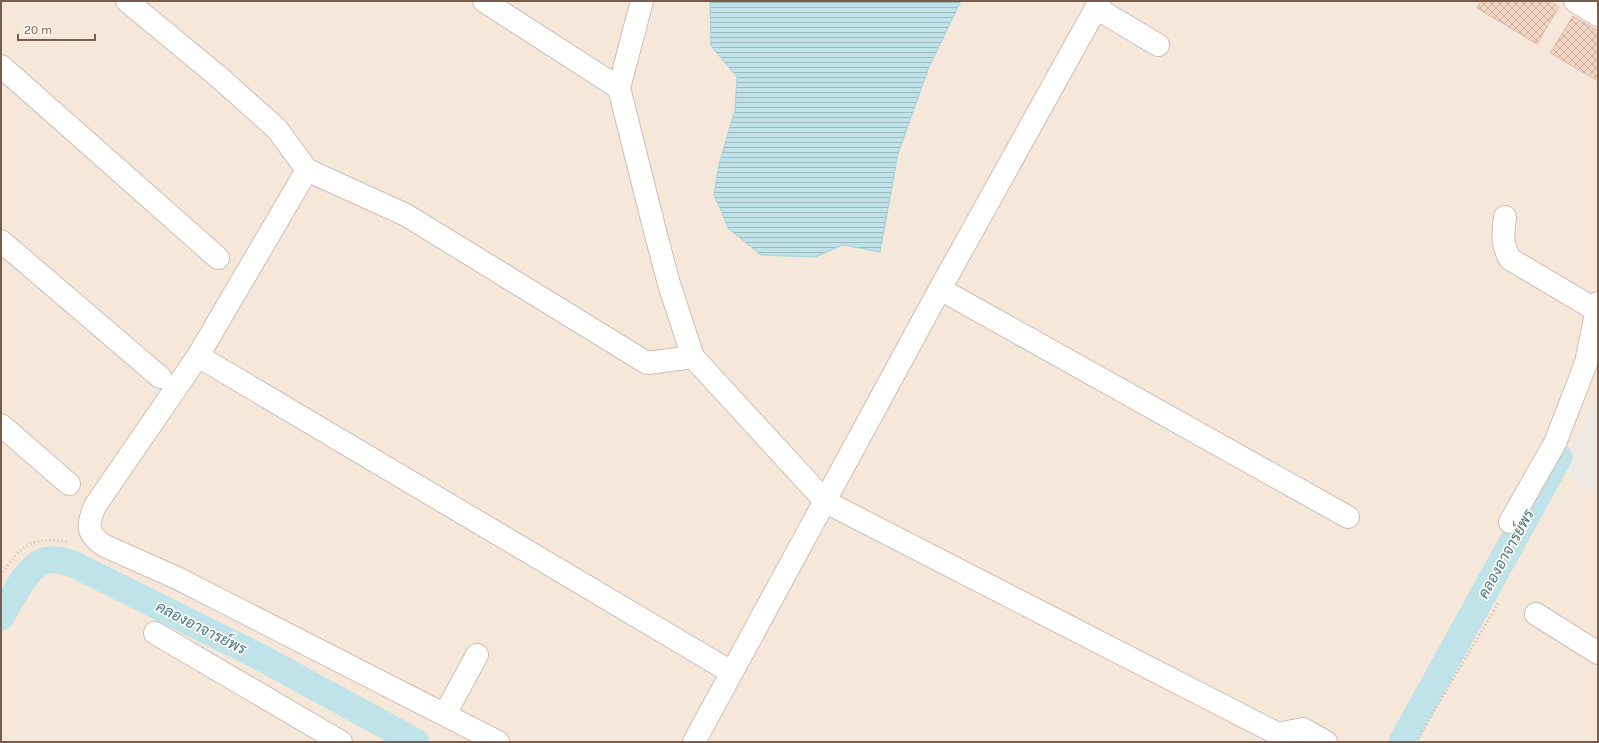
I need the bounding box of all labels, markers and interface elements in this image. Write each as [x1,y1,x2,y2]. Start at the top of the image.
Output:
scale bar [18,16,95,42]
text: 20 m [24,23,52,37]
water label: คลองอาจารย์พร [1473,505,1538,602]
water label: คลองอาจารย์พร [153,597,250,659]

